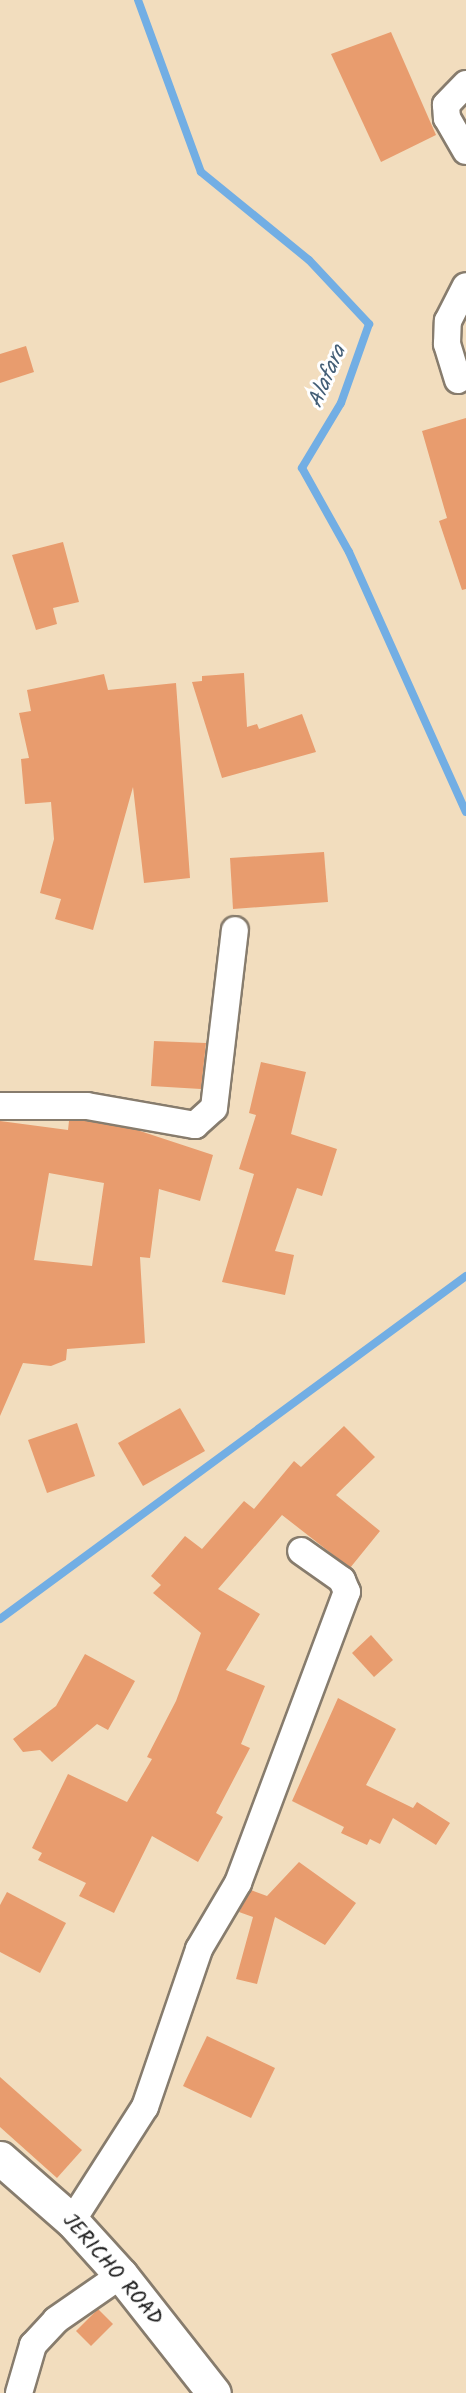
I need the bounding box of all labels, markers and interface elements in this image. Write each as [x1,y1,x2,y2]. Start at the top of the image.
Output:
water label: Alafara [303,342,353,412]
street label: JERICHO ROAD [56,2209,168,2331]

